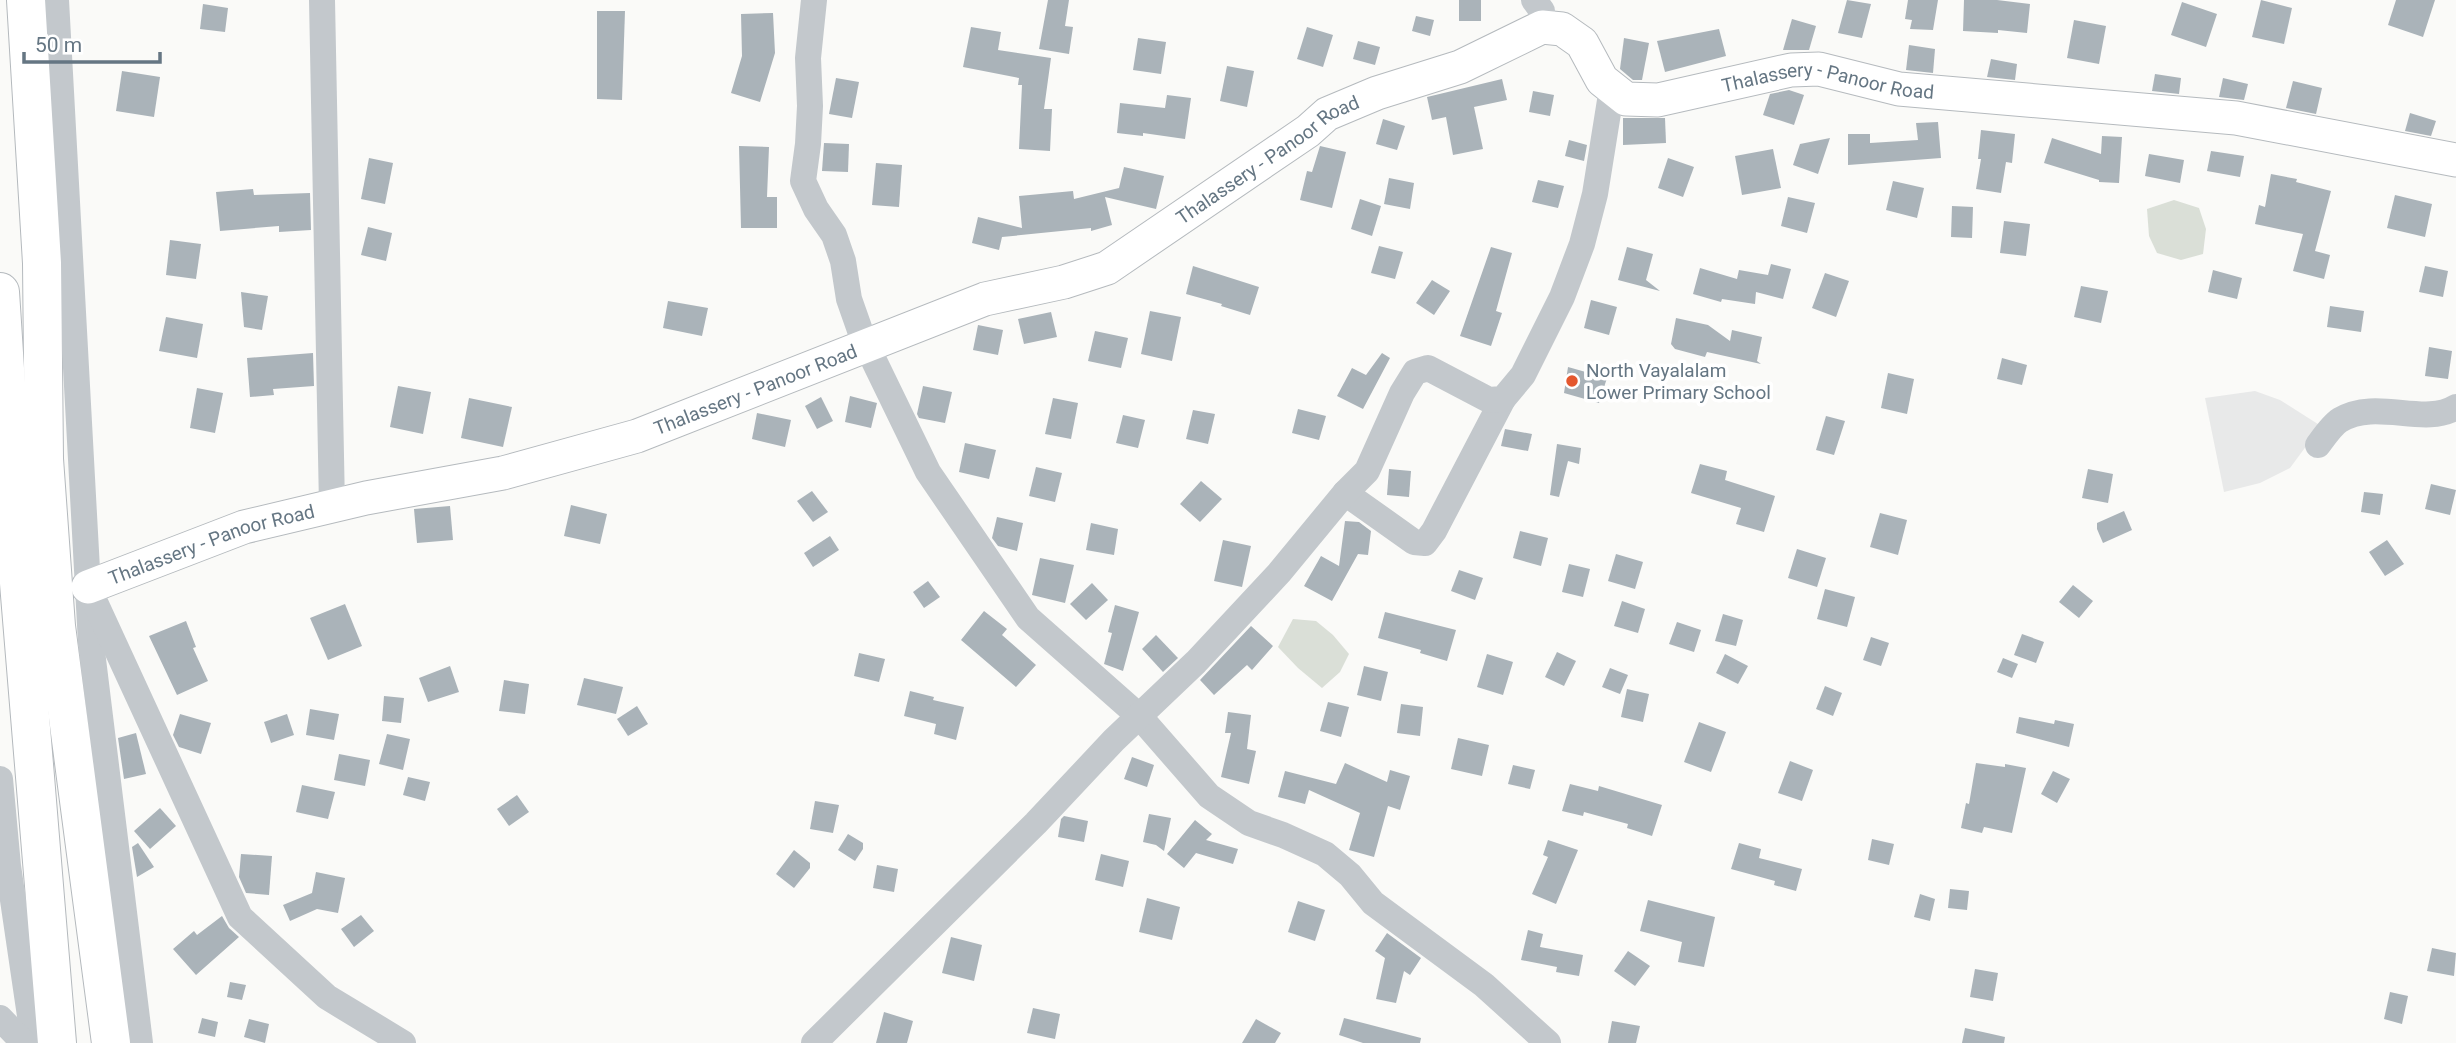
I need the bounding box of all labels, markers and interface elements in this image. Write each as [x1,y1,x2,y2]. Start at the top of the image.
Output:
scale bar [24,21,161,65]
text: 50 m [35,33,82,57]
street label: Thalassery - Panoor Road [1720,58,1935,104]
street label: Thalassery - Panoor Road [1172,91,1363,229]
street label: Thalassery - Panoor Road [651,340,860,440]
place label: North Vayalalam Lower Primary School [1586,359,1771,404]
marker: North Vayalalam Lower Primary School [1564,373,1580,389]
street label: Thalassery - Panoor Road [105,500,317,590]

